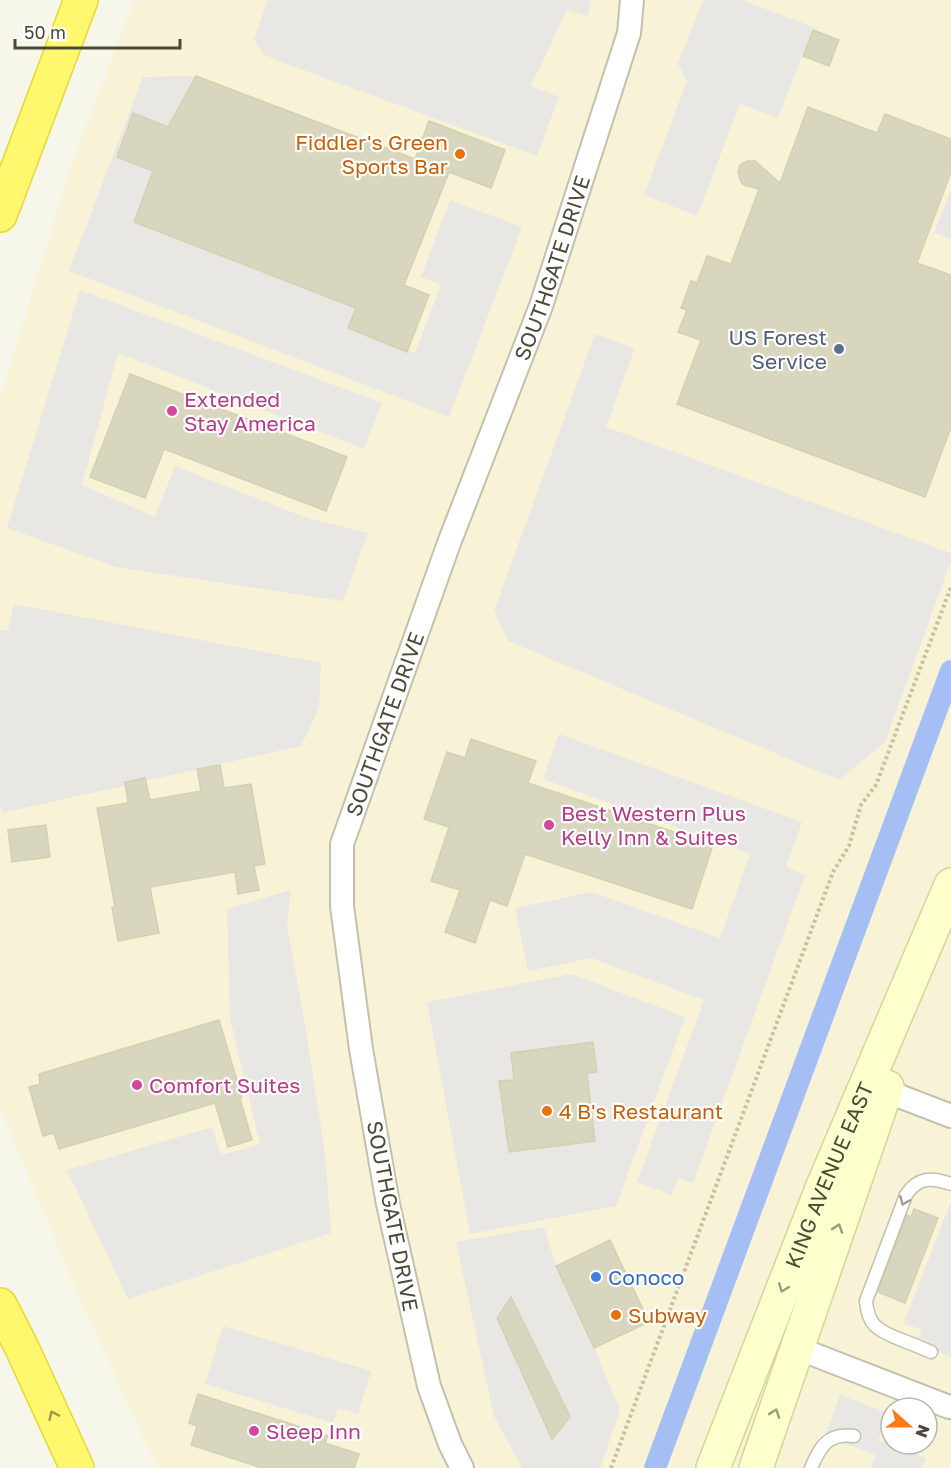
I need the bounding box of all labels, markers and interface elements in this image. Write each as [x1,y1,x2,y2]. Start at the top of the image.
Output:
scale bar [15,12,180,50]
text: 50 m [24,21,66,43]
place label: Fiddler's Green Sports Bar [295,129,448,179]
marker: Fiddler's Green Sports Bar [453,147,467,161]
street label: SOUTHGATE DRIVE [508,172,595,364]
place label: US Forest Service [728,324,827,374]
marker: US Forest Service [832,342,846,356]
place label: Extended Stay America [184,386,316,436]
marker: Extended Stay America [165,404,179,418]
street label: SOUTHGATE DRIVE [340,628,429,820]
place label: Best Western Plus Kelly Inn & Suites [561,800,746,850]
marker: Best Western Plus Kelly Inn & Suites [542,818,556,832]
place label: Comfort Suites [149,1072,300,1098]
marker: Comfort Suites [130,1078,144,1092]
street label: KING AVENUE EAST [779,1078,879,1272]
place label: 4 B's Restaurant [559,1098,723,1124]
marker: 4 B's Restaurant [540,1104,554,1118]
street label: SOUTHGATE DRIVE [362,1118,424,1314]
one-way arrow [899,1195,911,1206]
one-way arrow [831,1223,844,1234]
place label: Conoco [608,1264,684,1290]
marker: Conoco [589,1270,603,1284]
one-way arrow [778,1282,790,1293]
place label: Subway [628,1302,707,1328]
marker: Subway [609,1308,623,1322]
north arrow [879,1396,939,1456]
one-way arrow [767,1408,780,1419]
one-way arrow [48,1410,60,1421]
place label: Sleep Inn [266,1418,361,1444]
text: N [911,1422,935,1441]
marker: Sleep Inn [247,1424,261,1438]

